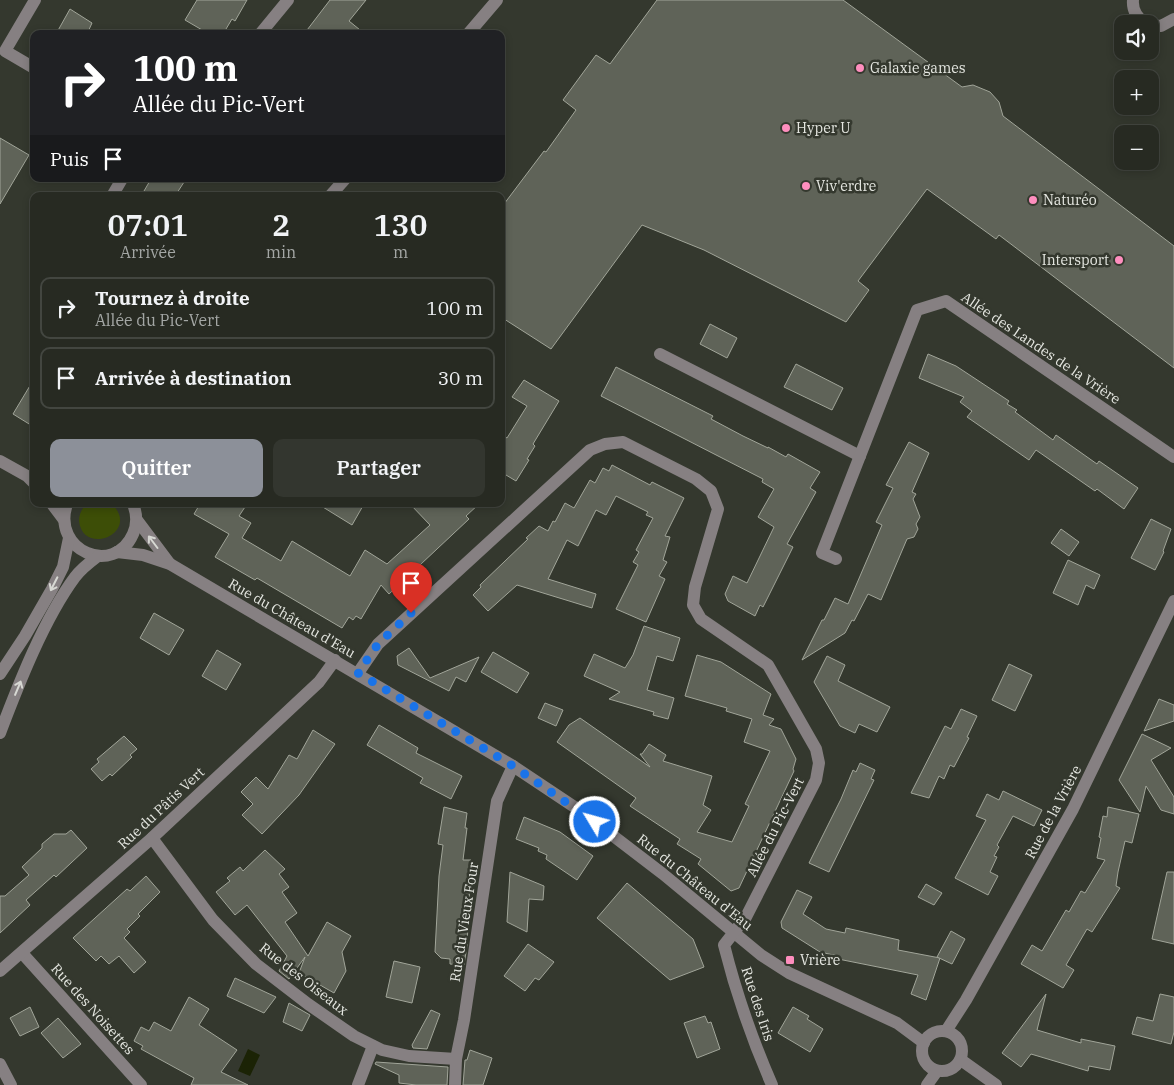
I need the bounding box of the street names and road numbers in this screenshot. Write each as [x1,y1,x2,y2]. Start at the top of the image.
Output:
street label: Allée des Landes de la Vrière [958,288,1124,408]
street label: Rue du Château d'Eau [225,574,359,662]
street label: Rue de la Vrière [1021,762,1085,862]
street label: Rue du Pâtis Vert [114,763,208,853]
street label: Allée du Pic-Vert [742,774,808,880]
street label: Rue du Château d'Eau [634,830,757,934]
street label: Rue du Vieux Four [446,860,482,983]
street label: Rue des Oiseaux [256,939,352,1019]
street label: Rue des Noisettes [47,960,139,1058]
street label: Rue des Iris [738,965,779,1044]

